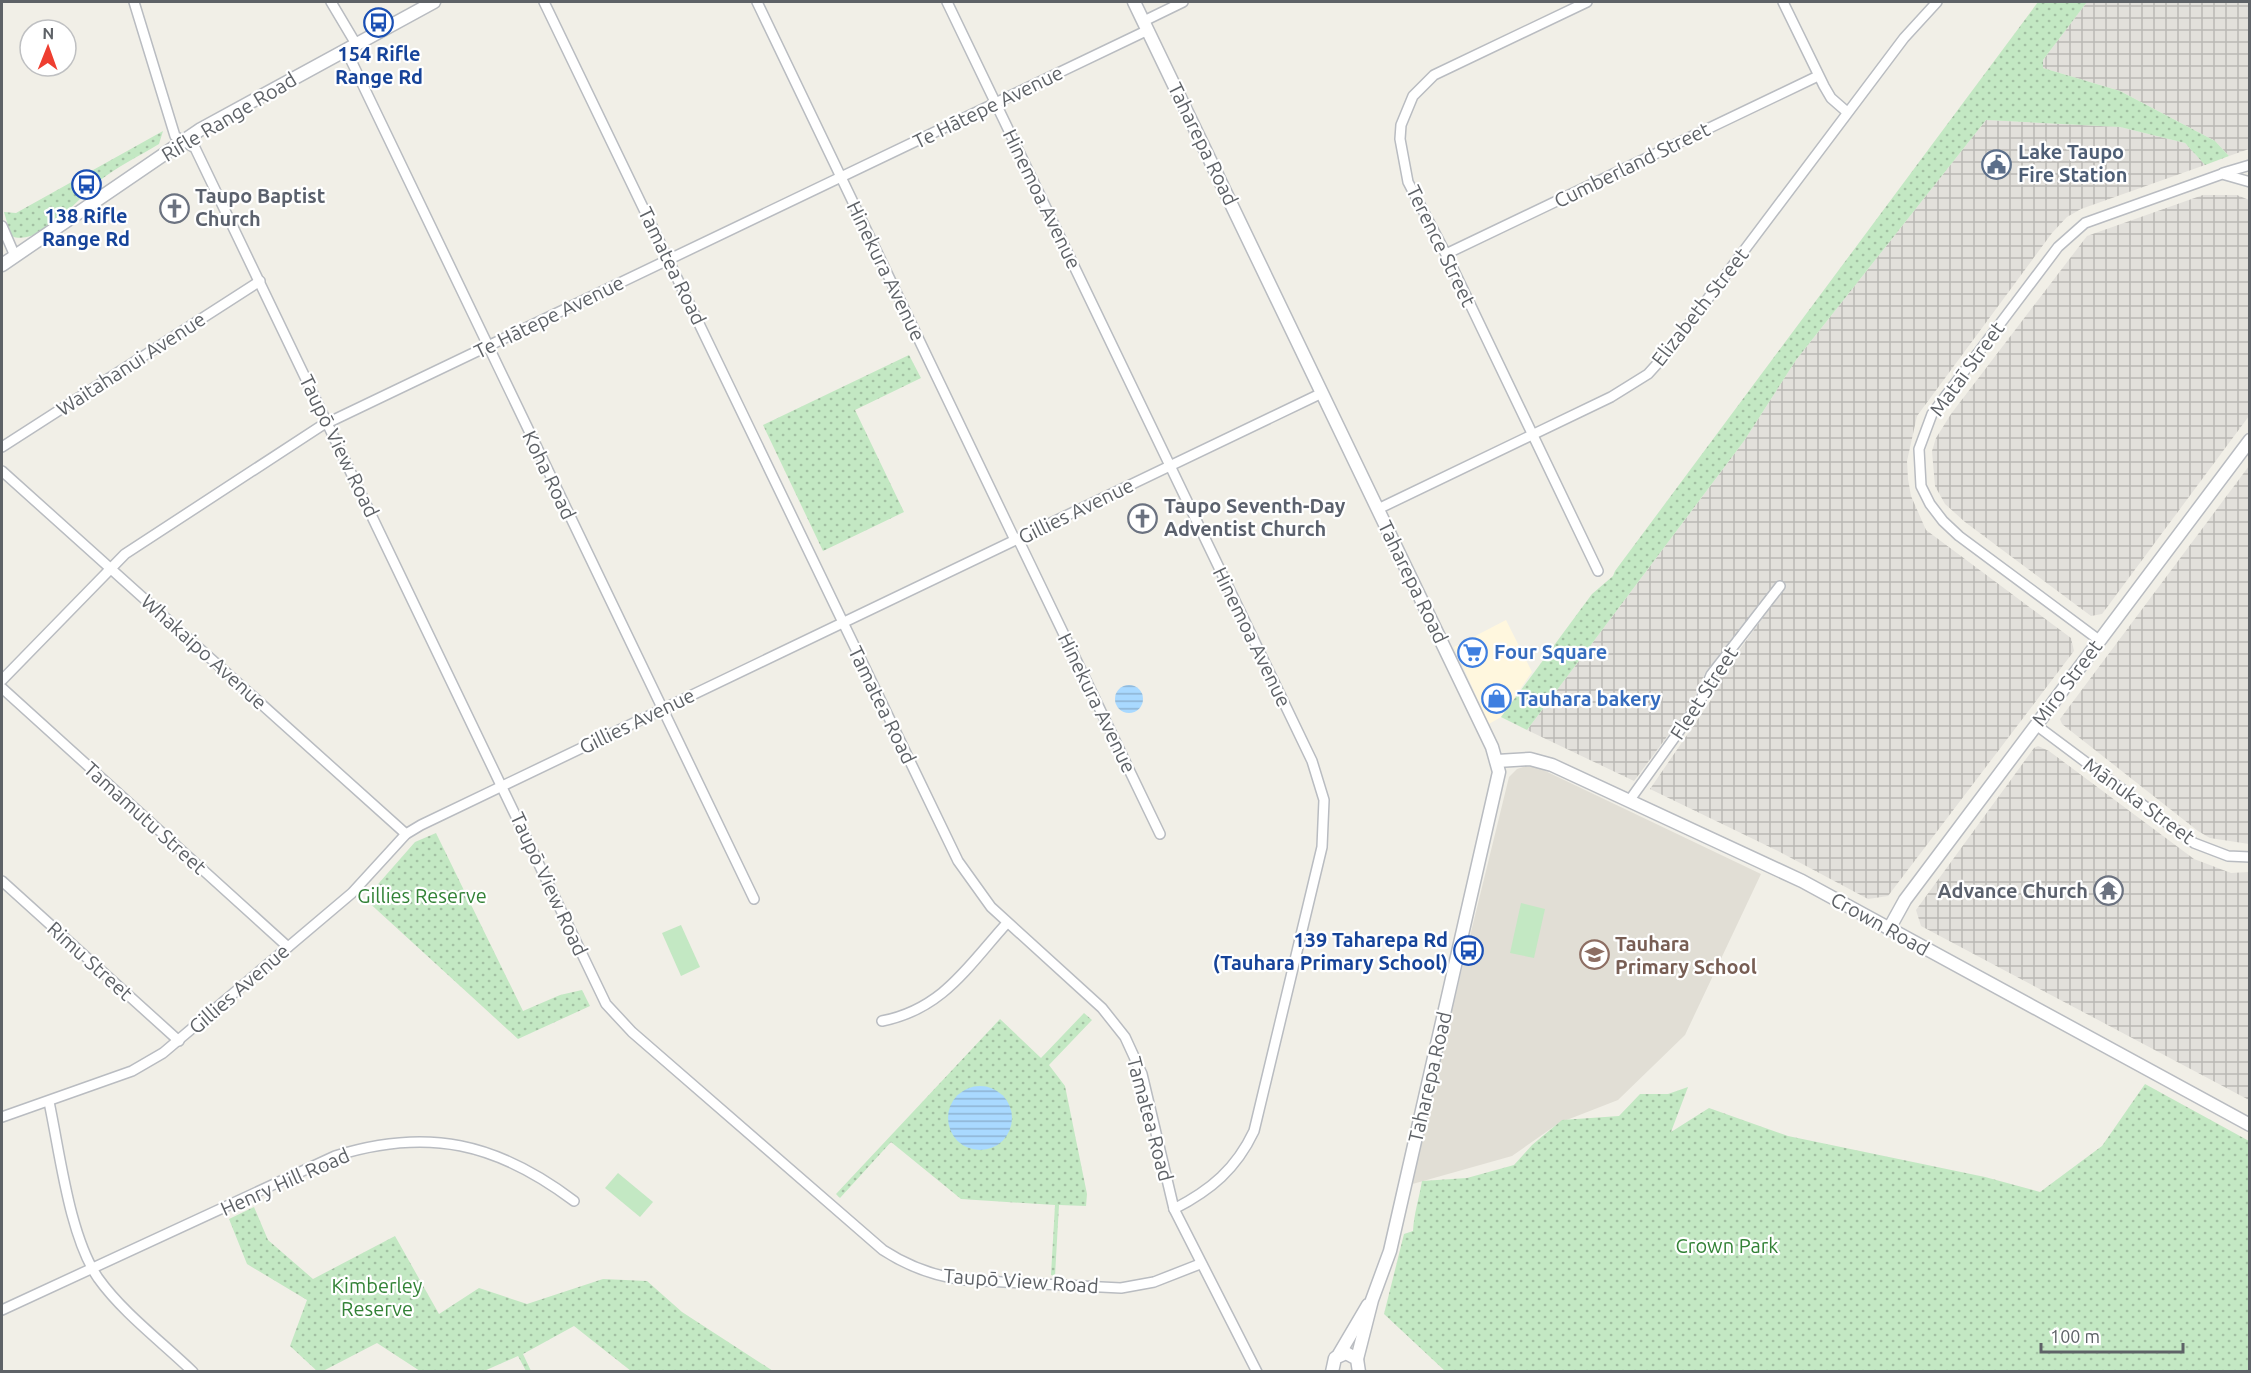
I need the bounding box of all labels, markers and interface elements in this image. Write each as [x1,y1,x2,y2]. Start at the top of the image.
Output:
bus stop icon: 154 Rifle Range Rd [363,7,395,39]
north arrow [18,18,78,78]
text: N [42,24,54,42]
place label: 154 Rifle Range Rd [335,42,423,88]
street label: Te Hātepe Avenue [909,60,1066,153]
street label: Rifle Range Road [157,67,300,166]
street label: Taharepa Road [1164,79,1243,209]
street label: Cumberland Street [1550,117,1713,212]
street label: Hinemoa Avenue [999,125,1086,272]
place label: Lake Taupo Fire Station [2018,140,2128,186]
public building icon: Lake Taupo Fire Station [1981,148,2013,180]
bus stop icon: 138 Rifle Range Rd [70,169,102,201]
street label: Terence Street [1402,181,1481,310]
place label: Taupo Baptist Church [195,184,326,230]
church icon: Taupo Baptist Church [158,192,190,224]
street label: Hinekura Avenue [843,197,930,344]
street label: Tamatea Road [634,203,711,328]
place label: 138 Rifle Range Rd [42,204,130,250]
street label: Elizabeth Street [1646,243,1753,370]
street label: Te Hātepe Avenue [470,270,627,363]
street label: Waitahanui Avenue [52,307,209,420]
street label: Mataī Street [1925,317,2009,420]
street label: Taupō View Road [295,371,384,521]
street label: Koha Road [518,427,581,523]
street label: Gillies Avenue [1015,473,1137,548]
place label: Taupo Seventh-Day Adventist Church [1164,494,1346,540]
church icon: Taupo Seventh-Day Adventist Church [1127,502,1159,534]
street label: Taharepa Road [1374,517,1453,647]
street label: Hinemoa Avenue [1209,563,1296,710]
street label: Whakaipo Avenue [137,589,272,714]
street label: Hinekura Avenue [1054,629,1141,776]
street label: Miro Street [2027,635,2107,730]
supermarket icon: Four Square [1457,636,1489,668]
place label: Four Square [1494,640,1607,663]
street label: Tamatea Road [844,642,921,767]
street label: Fleet Street [1665,642,1742,743]
street label: Gillies Avenue [576,683,698,758]
shop icon: Tauhara bakery [1480,683,1512,715]
place label: Tauhara bakery [1517,687,1661,710]
street label: Mānuka Street [2079,753,2199,849]
street label: Tamamutu Street [79,757,211,879]
street label: Taupō View Road [506,808,593,959]
temple icon: Advance Church [2093,875,2125,907]
place label: Advance Church [1938,879,2088,902]
park label: Gillies Reserve [357,884,487,907]
street label: Crown Road [1827,887,1934,960]
street label: Rimu Street [43,916,138,1005]
place label: 139 Taharepa Rd (Tauhara Primary School) [1213,928,1448,974]
place label: Tauhara Primary School [1615,932,1757,978]
bus stop icon: 139 Taharepa Rd (Tauhara Primary School) [1453,935,1485,967]
street label: Gillies Avenue [184,939,293,1038]
school or university icon: Tauhara Primary School [1578,939,1610,971]
street label: Taharepa Road [1403,1009,1456,1145]
street label: Tamatea Road [1123,1054,1178,1184]
street label: Henry Hill Road [217,1143,353,1220]
park label: Crown Park [1676,1234,1778,1257]
street label: Taupō View Road [943,1264,1099,1297]
park label: Kimberley Reserve [332,1274,423,1320]
scale bar [2041,1316,2184,1354]
text: 100 m [2050,1326,2100,1346]

